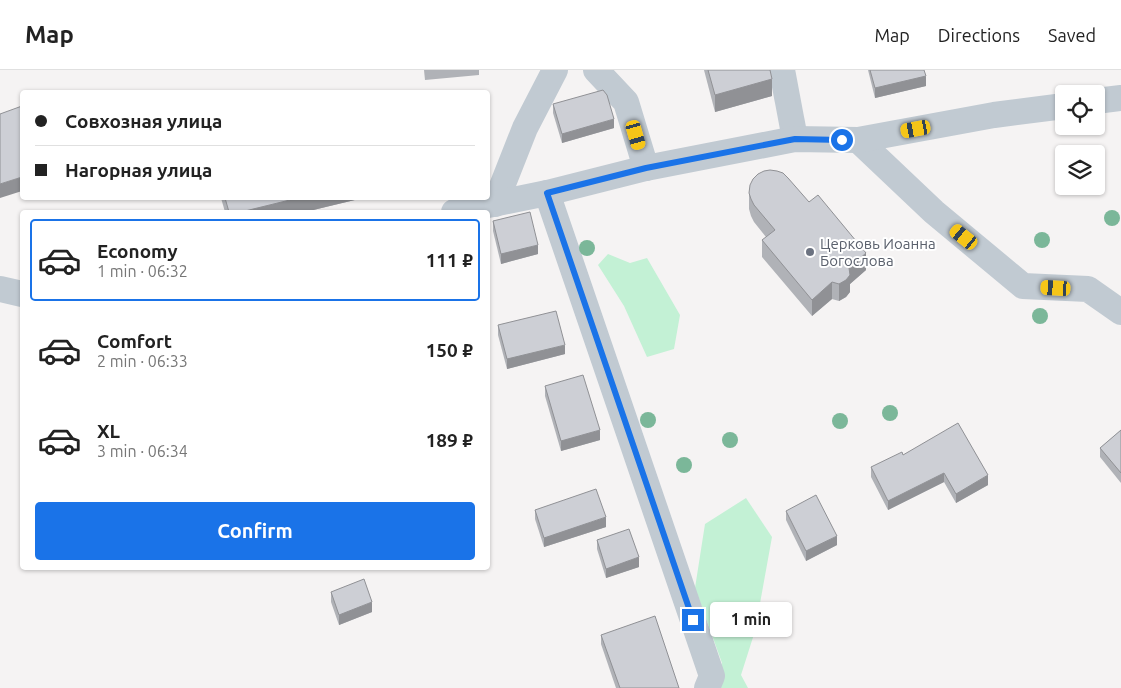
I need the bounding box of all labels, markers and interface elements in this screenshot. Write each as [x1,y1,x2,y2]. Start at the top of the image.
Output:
text: Map [25,21,74,48]
text: Map [874,25,910,45]
text: Directions [938,25,1020,45]
text: Saved [1048,25,1096,45]
map controls [1055,85,1105,195]
button: locate [1055,85,1105,135]
text: Совхозная улица [65,110,222,132]
car [624,119,647,151]
car [899,119,932,139]
route start [831,129,853,151]
button: layers [1055,145,1105,195]
text: Нагорная улица [65,159,212,181]
car [947,222,980,252]
place label: Церковь Иоанна Богослова [820,235,936,269]
icon: car [37,238,82,283]
text: Economy [97,240,178,262]
marker: Церковь Иоанна Богослова [804,246,816,258]
text: 111 ₽ [426,249,473,271]
text: 1 min · 06:32 [97,262,188,280]
car [1040,280,1071,296]
icon: car [37,328,82,373]
text: Comfort [97,330,172,352]
text: 150 ₽ [426,339,473,361]
text: 2 min · 06:33 [97,352,188,370]
icon: car [37,418,82,463]
text: XL [97,420,120,442]
text: 189 ₽ [426,429,473,451]
text: 3 min · 06:34 [97,442,188,460]
button: Confirm [35,502,475,560]
callout: 1 min [710,602,793,638]
route end [682,609,704,631]
text: 1 min [731,610,771,628]

